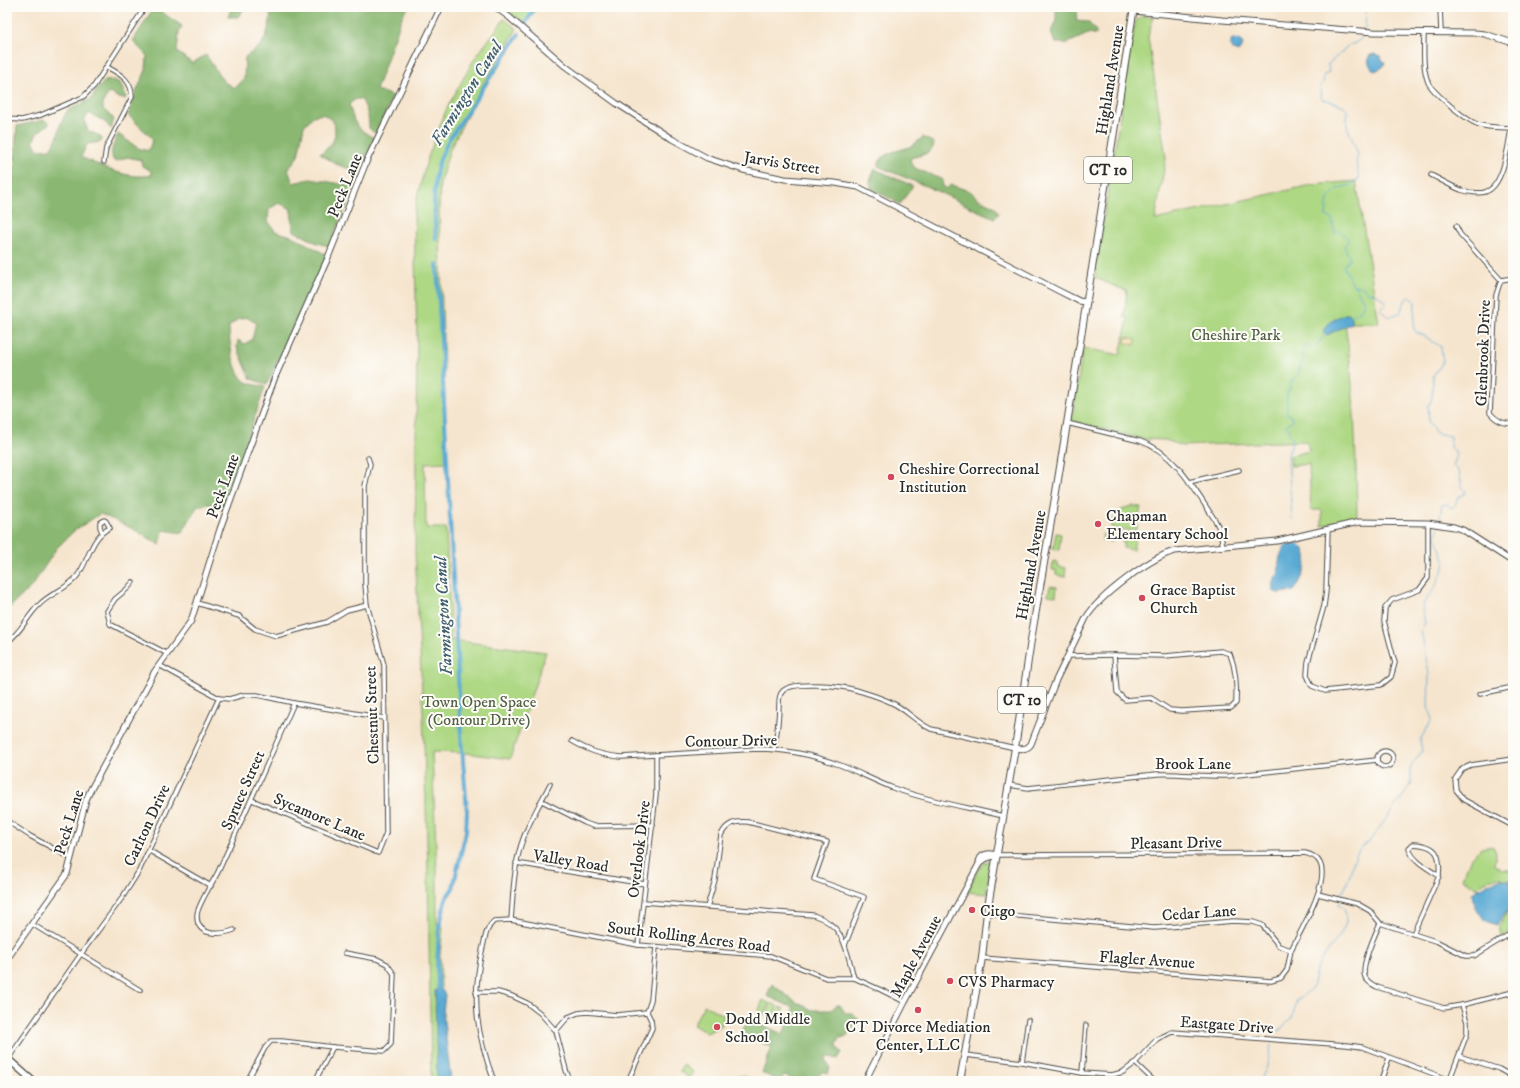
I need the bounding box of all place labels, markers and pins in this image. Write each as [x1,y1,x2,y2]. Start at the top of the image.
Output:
place label: Cheshire Correctional Institution [899,459,1039,497]
marker: Cheshire Correctional Institution [886,472,896,482]
place label: Chapman Elementary School [1106,506,1229,544]
marker: Chapman Elementary School [1093,519,1103,529]
place label: Grace Baptist Church [1150,580,1236,618]
marker: Grace Baptist Church [1137,593,1147,603]
place label: Citgo [980,901,1016,921]
marker: Citgo [967,905,977,915]
place label: CVS Pharmacy [958,972,1055,992]
marker: CVS Pharmacy [945,976,955,986]
marker: CT Divorce Mediation Center, LLC [913,1005,923,1015]
place label: Dodd Middle School [725,1009,811,1047]
place label: CT Divorce Mediation Center, LLC [845,1017,991,1055]
marker: Dodd Middle School [712,1022,722,1032]

